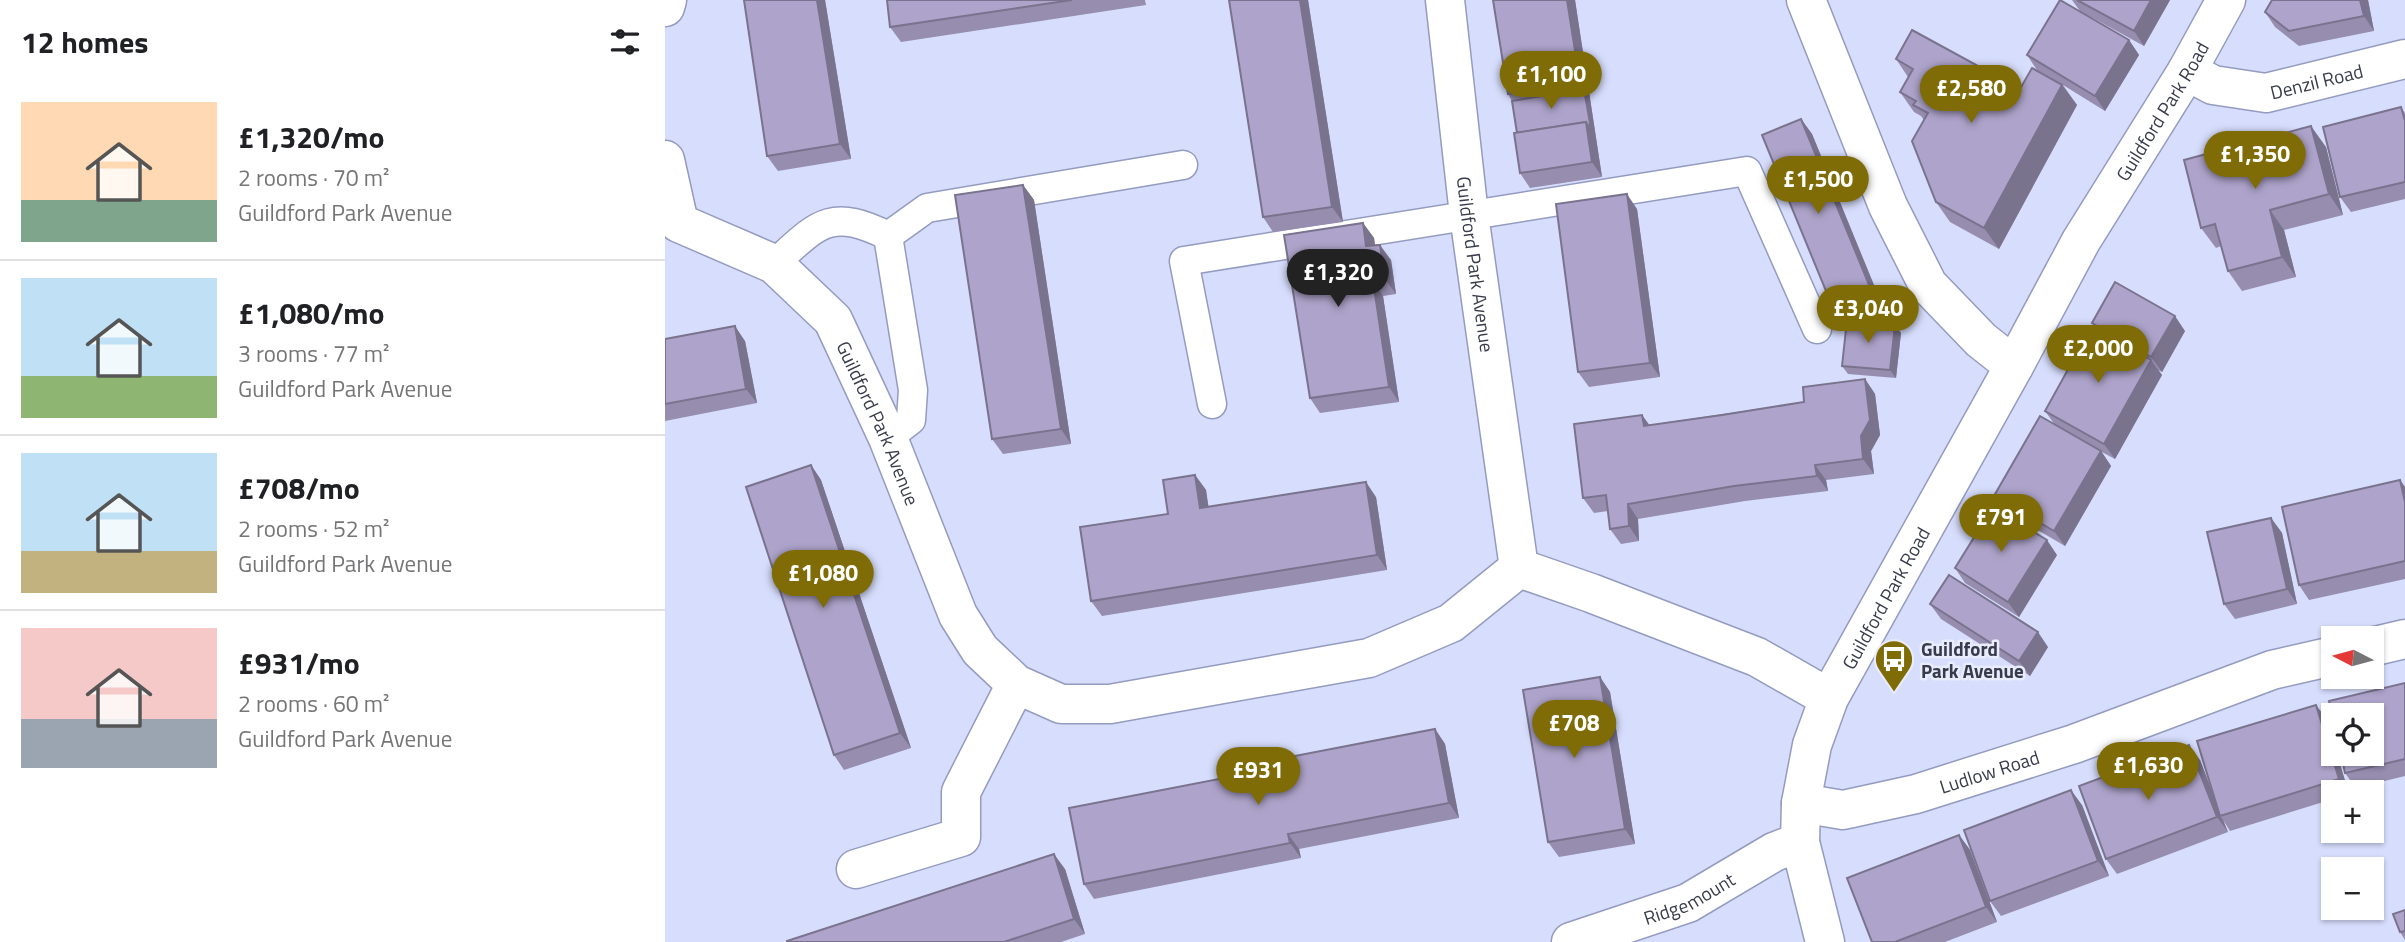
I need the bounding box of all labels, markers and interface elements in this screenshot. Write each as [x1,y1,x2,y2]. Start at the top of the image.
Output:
text: 12 homes [21,19,148,65]
icon: filters [606,23,644,61]
street label: Guildford Park Road [2108,36,2215,186]
pin: £1,100 [1494,52,1608,111]
street label: Denzil Road [2267,55,2366,106]
text: £1,100 [1516,56,1586,91]
pin: £2,580 [1914,66,2028,125]
text: £2,580 [1936,70,2006,105]
text: £1,320/mo [238,114,384,160]
icon: home [77,130,161,214]
pin: £1,350 [2198,132,2312,191]
text: £1,350 [2220,136,2290,171]
pin: £1,500 [1761,156,1875,216]
text: 2 rooms · 70 m² [238,160,389,195]
text: £1,500 [1783,161,1853,196]
street label: Guildford Park Avenue [1450,175,1503,354]
text: Guildford Park Avenue [238,195,452,230]
pin: £1,320 [1281,250,1395,309]
text: £1,320 [1303,254,1373,289]
pin: £3,040 [1811,286,1925,345]
text: £1,080/mo [238,290,384,336]
text: £3,040 [1833,290,1903,325]
icon: home [77,306,161,390]
pin: £2,000 [2041,326,2155,385]
text: £2,000 [2063,330,2133,365]
text: 3 rooms · 77 m² [238,336,389,371]
street label: Guildford Park Avenue [830,336,928,509]
text: Guildford Park Avenue [238,371,452,406]
text: £708/mo [238,465,360,511]
icon: home [77,481,161,565]
pin: £791 [1960,494,2042,554]
text: £791 [1975,499,2027,534]
text: 2 rooms · 52 m² [238,511,389,546]
street label: Guildford Park Road [1834,521,1936,674]
text: Guildford Park Avenue [238,546,452,581]
pin: £1,080 [766,550,880,610]
text: £1,080 [788,555,858,590]
north arrow [2321,626,2383,690]
map controls [2321,626,2384,920]
place label: Guildford Park Avenue [1921,634,2024,685]
bus stop icon: Guildford Park Avenue [1873,638,1915,693]
text: £931/mo [238,640,360,686]
icon: home [77,656,161,740]
text: 2 rooms · 60 m² [238,686,389,721]
pin: £708 [1533,700,1615,760]
button: locate [2321,703,2384,766]
text: £708 [1548,705,1600,740]
text: Guildford Park Avenue [238,721,452,756]
street label: Ludlow Road [1935,741,2043,800]
pin: £1,630 [2091,742,2205,802]
text: £1,630 [2113,747,2183,782]
pin: £931 [1217,748,1299,807]
text: £931 [1232,752,1284,787]
button: + [2321,780,2384,843]
button: − [2321,857,2384,920]
street label: Ridgemount [1639,864,1740,931]

